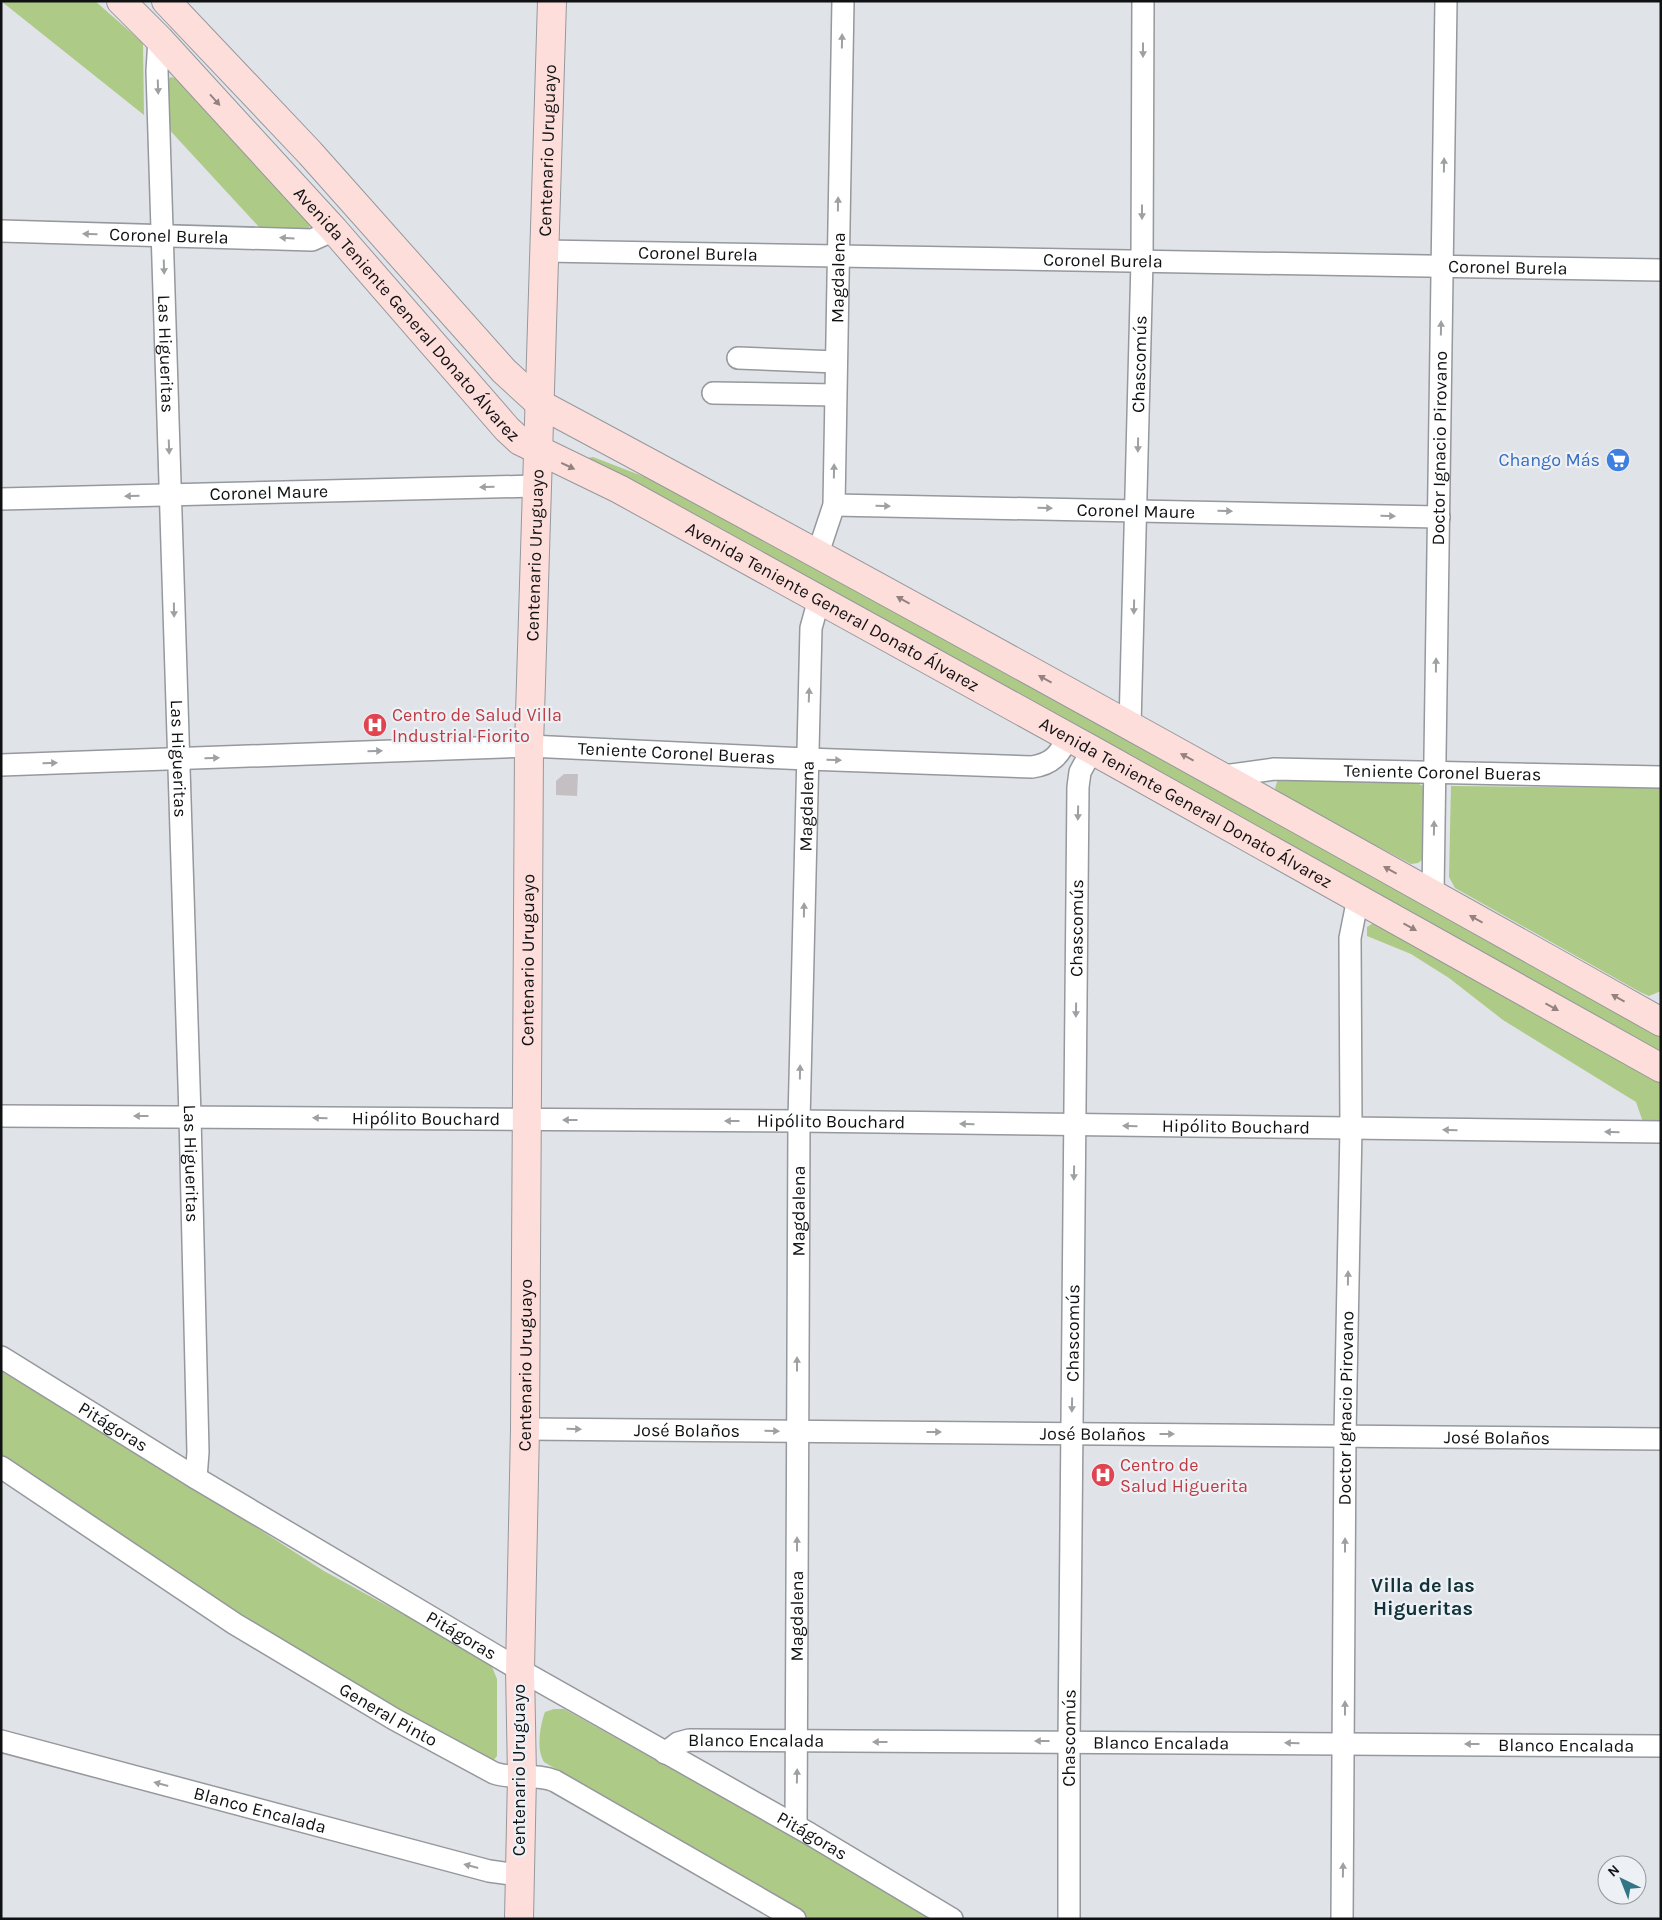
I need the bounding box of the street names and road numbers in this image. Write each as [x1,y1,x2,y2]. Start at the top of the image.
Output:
street label: Centenario Uruguayo [534,64,561,237]
street label: Avenida Teniente General Donato Álvarez [289,182,524,446]
street label: Coronel Burela [109,223,229,249]
street label: Magdalena [826,232,850,323]
street label: Coronel Burela [638,242,758,266]
street label: Coronel Burela [1043,248,1163,273]
street label: Coronel Burela [1448,255,1568,279]
street label: Las Higueritas [153,295,179,413]
street label: Chascomús [1127,315,1152,413]
street label: Doctor Ignacio Pirovano [1427,351,1452,546]
street label: Centenario Uruguayo [521,469,549,642]
street label: Coronel Maure [209,480,328,505]
street label: Coronel Maure [1076,499,1195,523]
street label: Avenida Teniente General Donato Álvarez [682,517,983,697]
street label: Las Higueritas [166,699,192,818]
street label: Avenida Teniente General Donato Álvarez [1036,712,1336,893]
street label: Teniente Coronel Bueras [577,737,776,768]
street label: Teniente Coronel Bueras [1343,759,1541,786]
street label: Magdalena [795,760,819,852]
street label: Centenario Uruguayo [516,874,539,1046]
street label: Chascomús [1065,879,1088,977]
street label: Las Higueritas [179,1104,204,1223]
street label: Hipólito Bouchard [352,1107,500,1130]
street label: Hipólito Bouchard [757,1110,905,1133]
street label: Hipólito Bouchard [1162,1115,1310,1139]
street label: Magdalena [787,1165,810,1257]
street label: Centenario Uruguayo [514,1279,537,1452]
street label: Chascomús [1061,1284,1084,1382]
street label: Doctor Ignacio Pirovano [1334,1310,1358,1505]
street label: Pitágoras [74,1397,152,1456]
street label: José Bolaños [634,1419,740,1442]
street label: José Bolaños [1040,1423,1146,1445]
street label: José Bolaños [1444,1426,1550,1449]
street label: Magdalena [786,1570,808,1662]
street label: Pitágoras [422,1606,501,1665]
street label: General Pinto [335,1678,441,1751]
street label: Centenario Uruguayo [508,1684,530,1856]
street label: Chascomús [1058,1689,1080,1787]
street label: Blanco Encalada [688,1729,824,1752]
street label: Blanco Encalada [1093,1731,1229,1754]
street label: Blanco Encalada [1498,1734,1634,1757]
street label: Blanco Encalada [191,1782,329,1838]
street label: Pitágoras [773,1807,851,1865]

